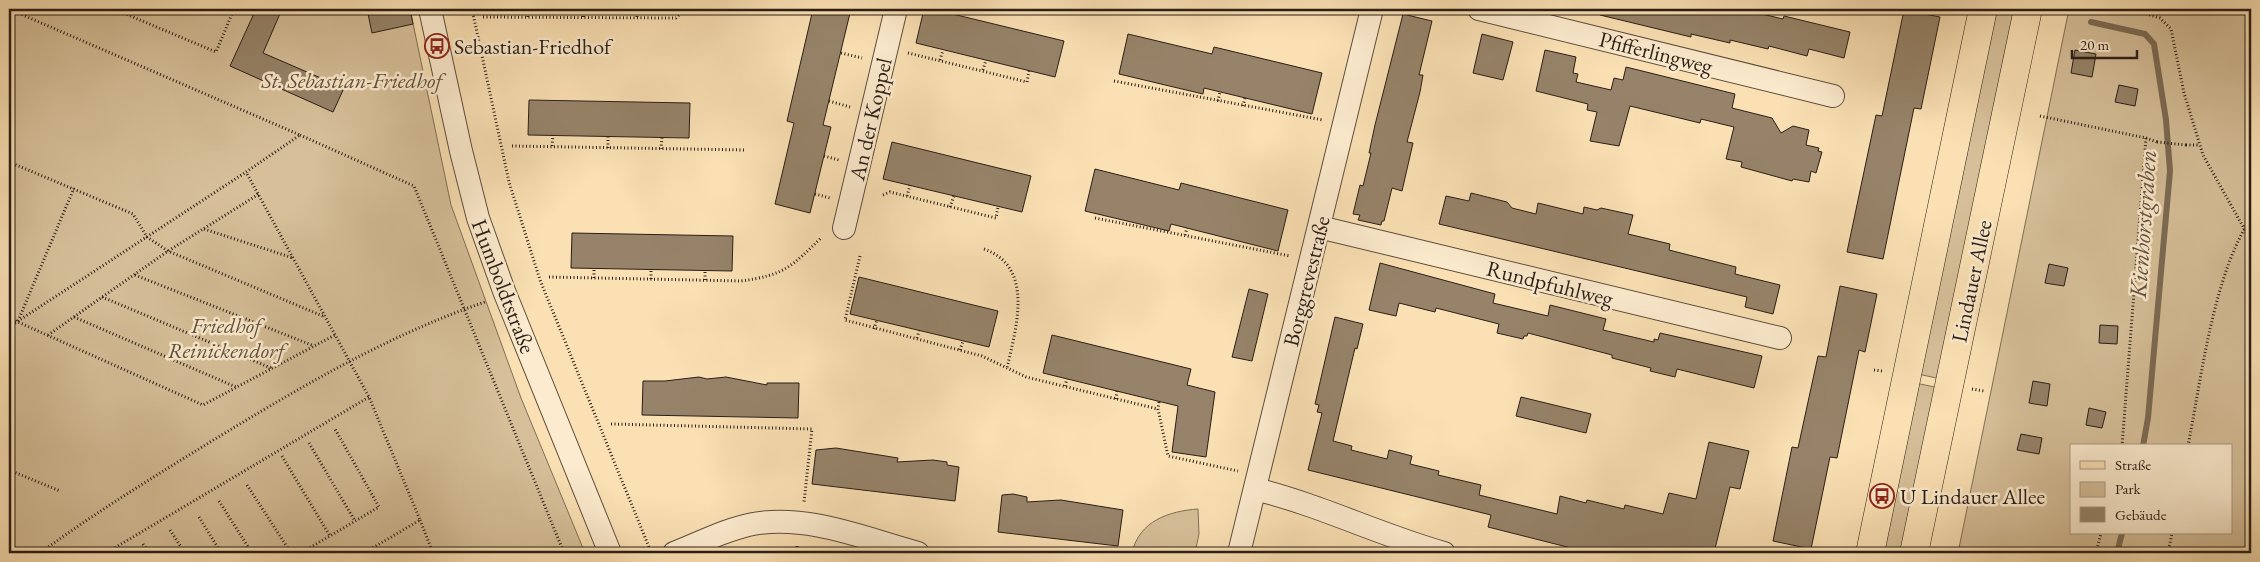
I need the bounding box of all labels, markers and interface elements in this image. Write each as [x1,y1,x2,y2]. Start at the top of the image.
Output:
street label: Pfifferlingweg [1596,24,1716,81]
scale bar [2072,28,2138,60]
place label: Sebastian-Friedhof [454,32,614,61]
bus stop icon: Sebastian-Friedhof [424,33,450,59]
text: 20 m [2080,35,2109,54]
street label: An der Koppel [842,55,899,184]
park label: St. Sebastian-Friedhof [261,66,447,95]
water label: Kienhorstgraben [2122,149,2163,300]
street label: Borggrevestraße [1276,212,1337,349]
street label: Humboldtstraße [465,215,543,358]
street label: Lindauer Allee [1944,217,1999,345]
street label: Rundpfuhlweg [1484,254,1617,313]
park label: Friedhof Reinickendorf [167,311,289,365]
legend [2070,444,2232,534]
text: Straße [2115,455,2151,474]
text: Park [2115,479,2142,498]
place label: U Lindauer Allee [1900,482,2045,511]
bus stop icon: U Lindauer Allee [1869,483,1895,509]
text: Gebäude [2115,505,2167,524]

